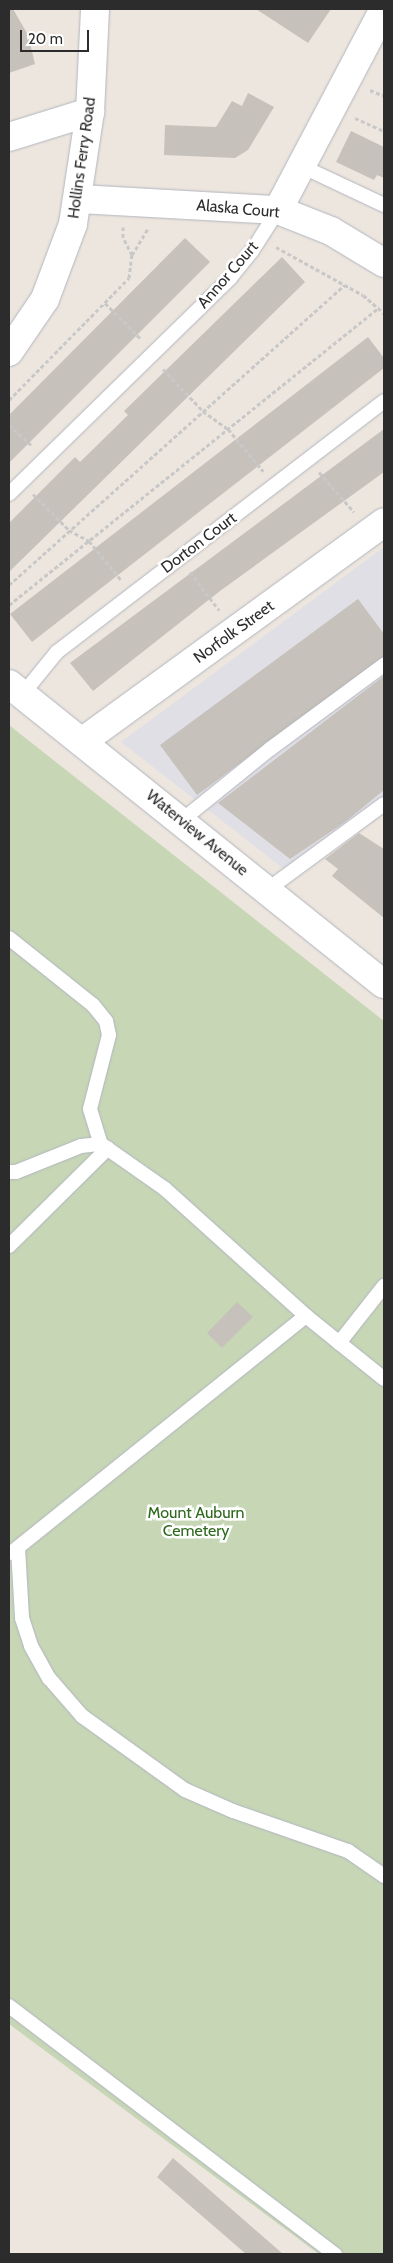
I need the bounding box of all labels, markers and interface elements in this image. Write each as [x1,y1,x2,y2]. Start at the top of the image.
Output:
scale bar [22,20,91,52]
text: 20 m [28,30,63,48]
street label: Hollins Ferry Road [64,96,100,220]
street label: Alaska Court [196,196,280,222]
street label: Annor Court [194,238,262,312]
street label: Dorton Court [158,508,240,578]
street label: Norfolk Street [190,596,278,668]
street label: Waterview Avenue [142,786,252,880]
park label: Mount Auburn Cemetery [147,1503,245,1541]

